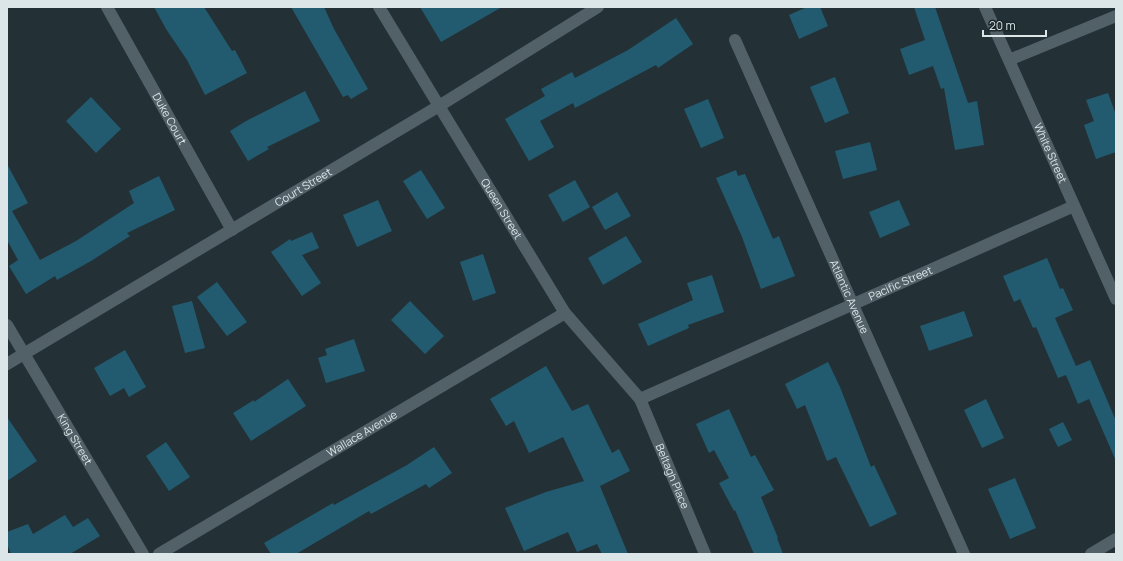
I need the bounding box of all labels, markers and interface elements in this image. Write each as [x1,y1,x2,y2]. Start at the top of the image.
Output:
scale bar [983,12,1046,38]
text: 20 m [989,17,1016,34]
street label: Duke Court [149,90,191,147]
street label: White Street [1031,120,1071,185]
street label: Court Street [272,164,334,209]
street label: Queen Street [478,175,526,242]
street label: Atlantic Avenue [827,257,873,336]
street label: Pacific Street [866,262,934,303]
street label: Wallace Avenue [324,406,400,460]
street label: King Street [54,411,96,467]
street label: Beltagh Place [653,441,693,511]

